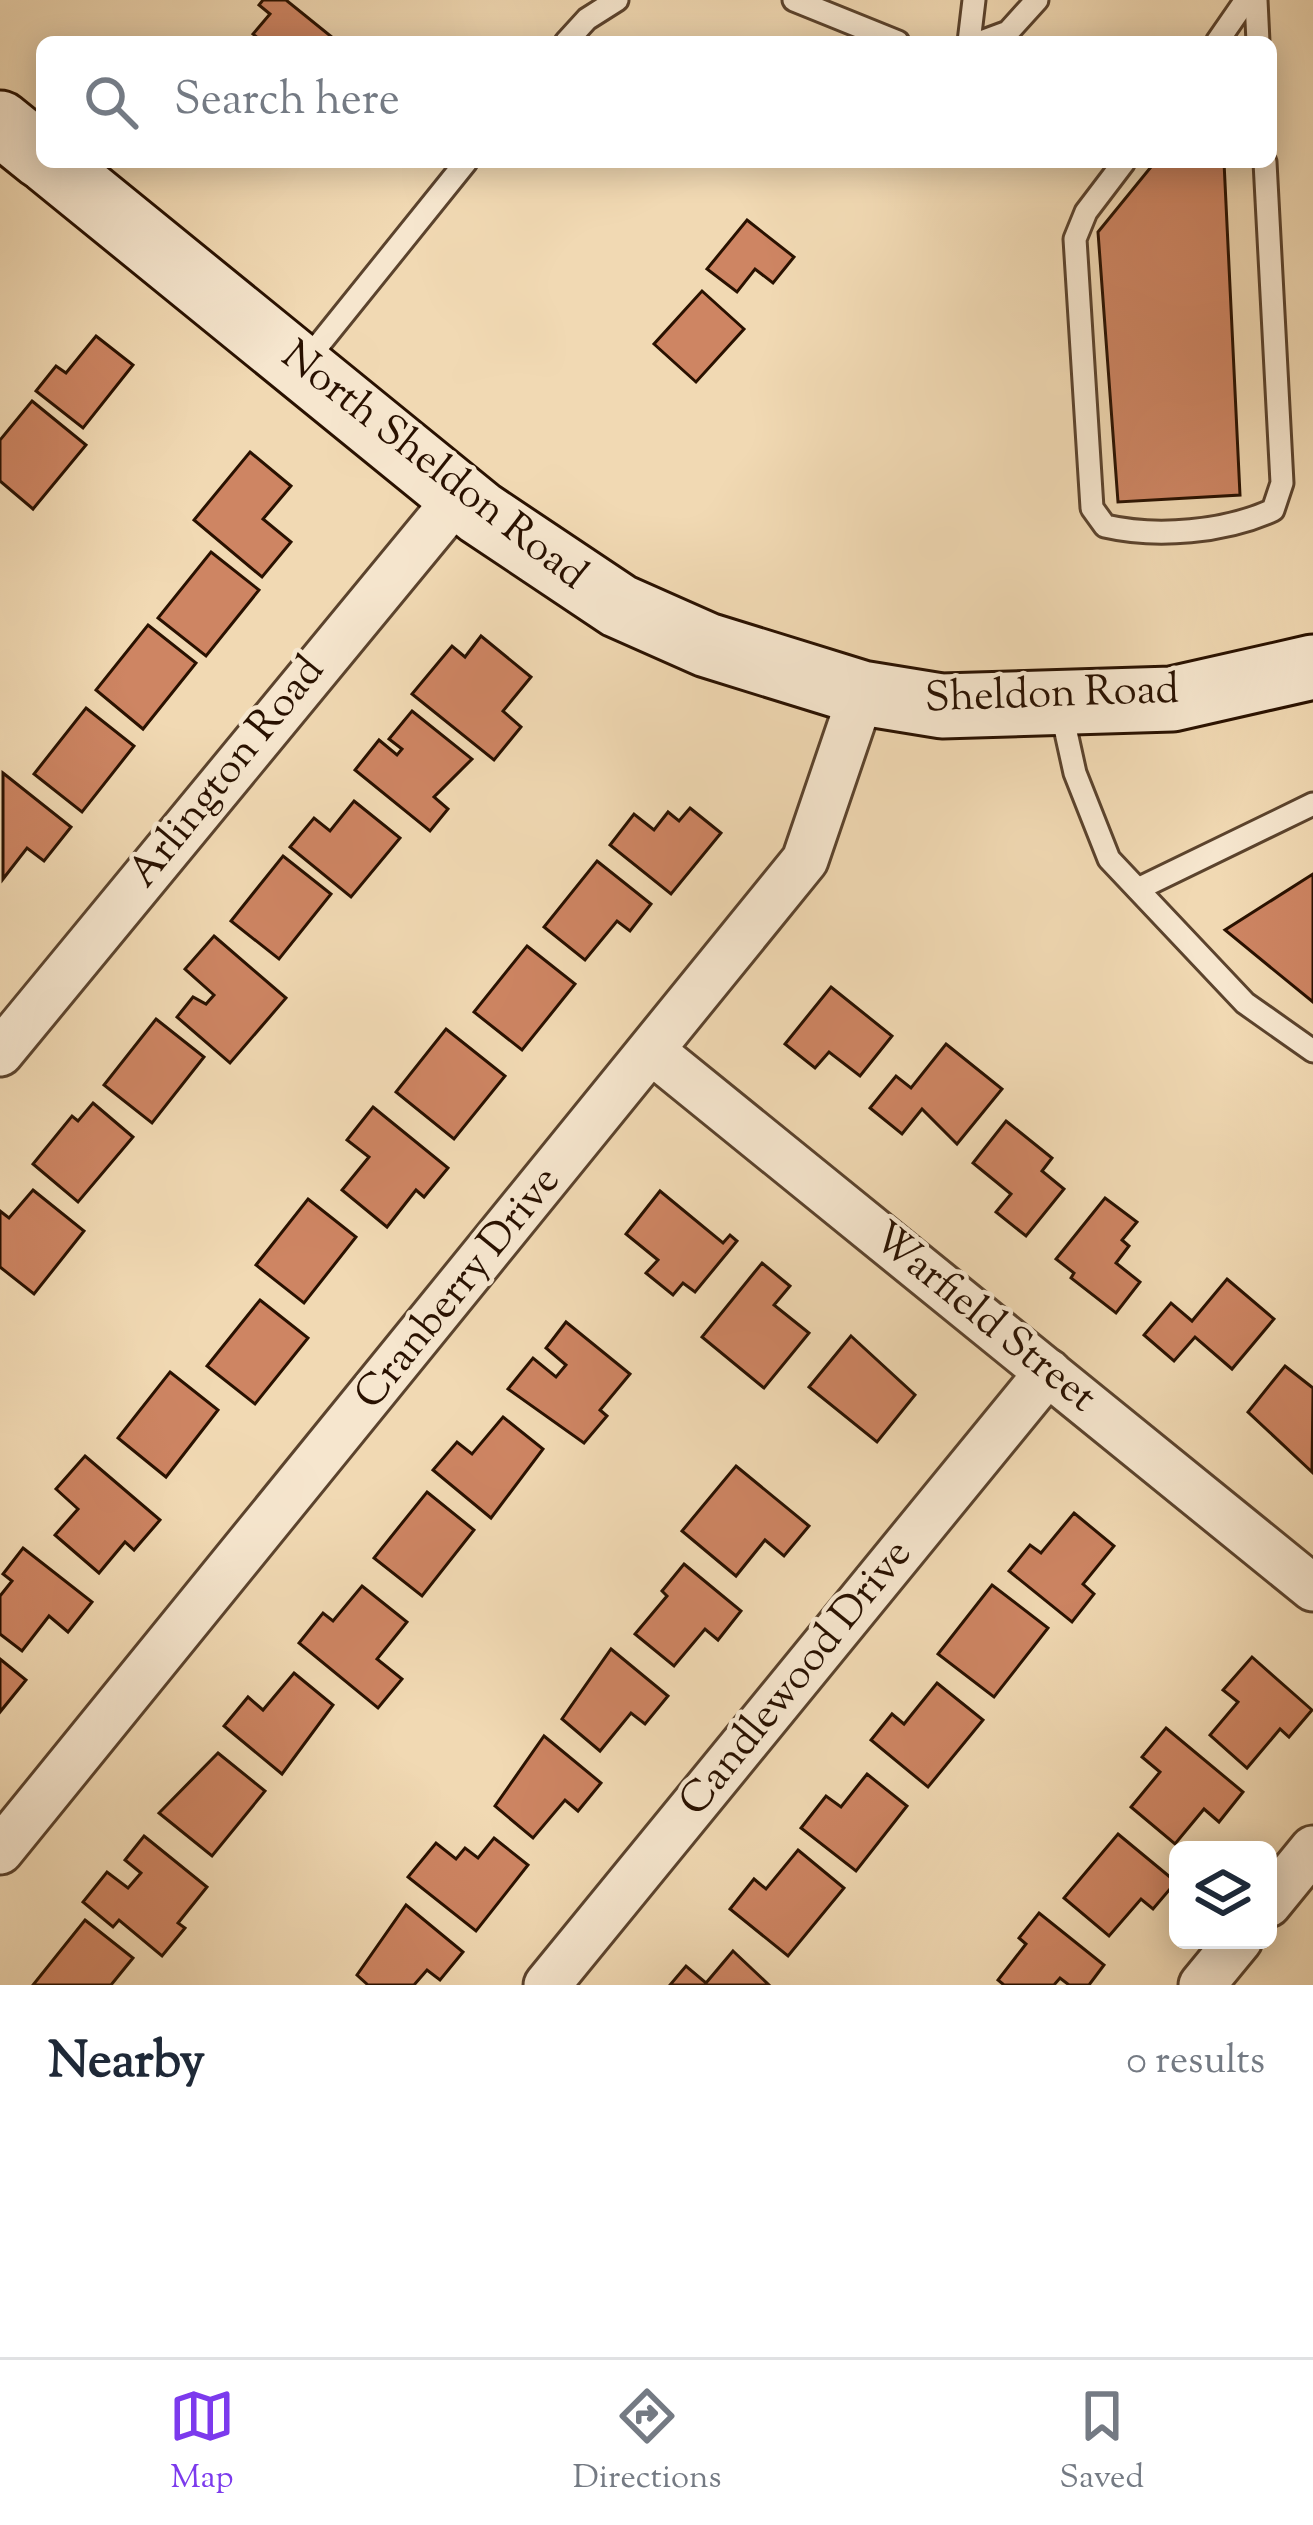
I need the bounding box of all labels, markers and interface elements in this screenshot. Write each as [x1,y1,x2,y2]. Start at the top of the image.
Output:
search box [36,36,1277,168]
icon: search [78,69,144,135]
text: Search here [174,70,400,135]
street label: North Sheldon Road [267,328,599,606]
street label: Arlington Road [116,644,340,902]
street label: Sheldon Road [924,662,1180,730]
street label: Cranberry Drive [342,1154,576,1424]
street label: Warfield Street [858,1210,1108,1428]
street label: Candlewood Drive [666,1528,928,1830]
map controls [1169,1841,1277,1949]
button: layers [1169,1841,1277,1949]
text: Nearby [48,2027,205,2100]
text: 0 results [1126,2035,1265,2091]
tab: Map [169,2383,235,2503]
tab: Directions [573,2383,722,2503]
tab: Saved [1059,2383,1144,2503]

